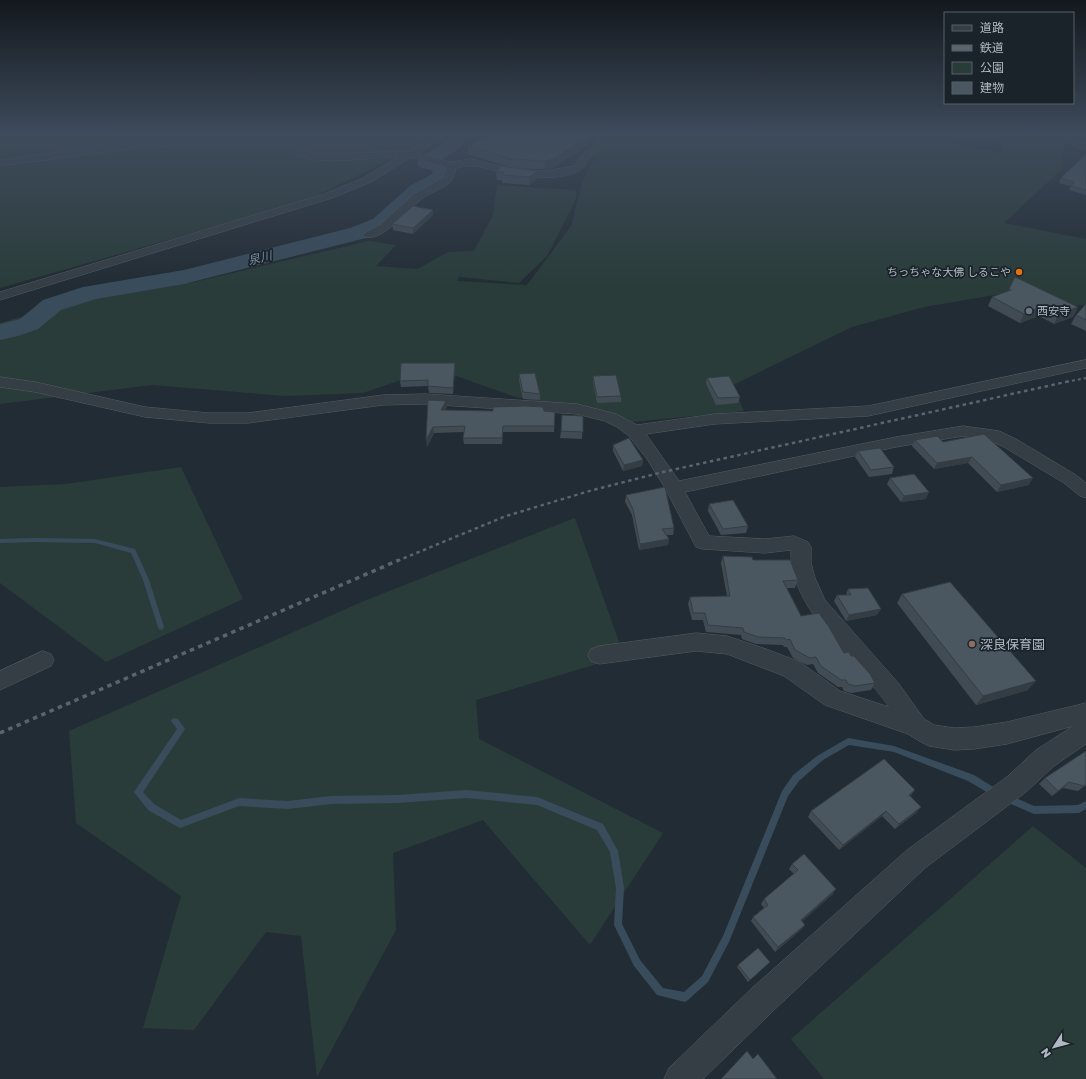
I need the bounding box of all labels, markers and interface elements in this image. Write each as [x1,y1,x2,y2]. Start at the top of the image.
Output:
legend [944,12,1074,104]
text: 道路 [980,20,1004,35]
text: 鉄道 [980,40,1004,55]
text: 公園 [980,60,1004,75]
text: 建物 [980,80,1004,95]
water label: 泉川 [246,247,275,268]
place label: ちっちゃな大佛 しるこや [887,265,1011,278]
marker: ちっちゃな大佛 しるこや [1014,267,1024,277]
place label: 西安寺 [1037,304,1070,317]
marker: 西安寺 [1024,306,1034,316]
place label: 深良保育園 [980,636,1045,652]
marker: 深良保育園 [967,639,977,649]
north arrow [1034,1027,1074,1067]
text: N [1038,1046,1053,1060]

